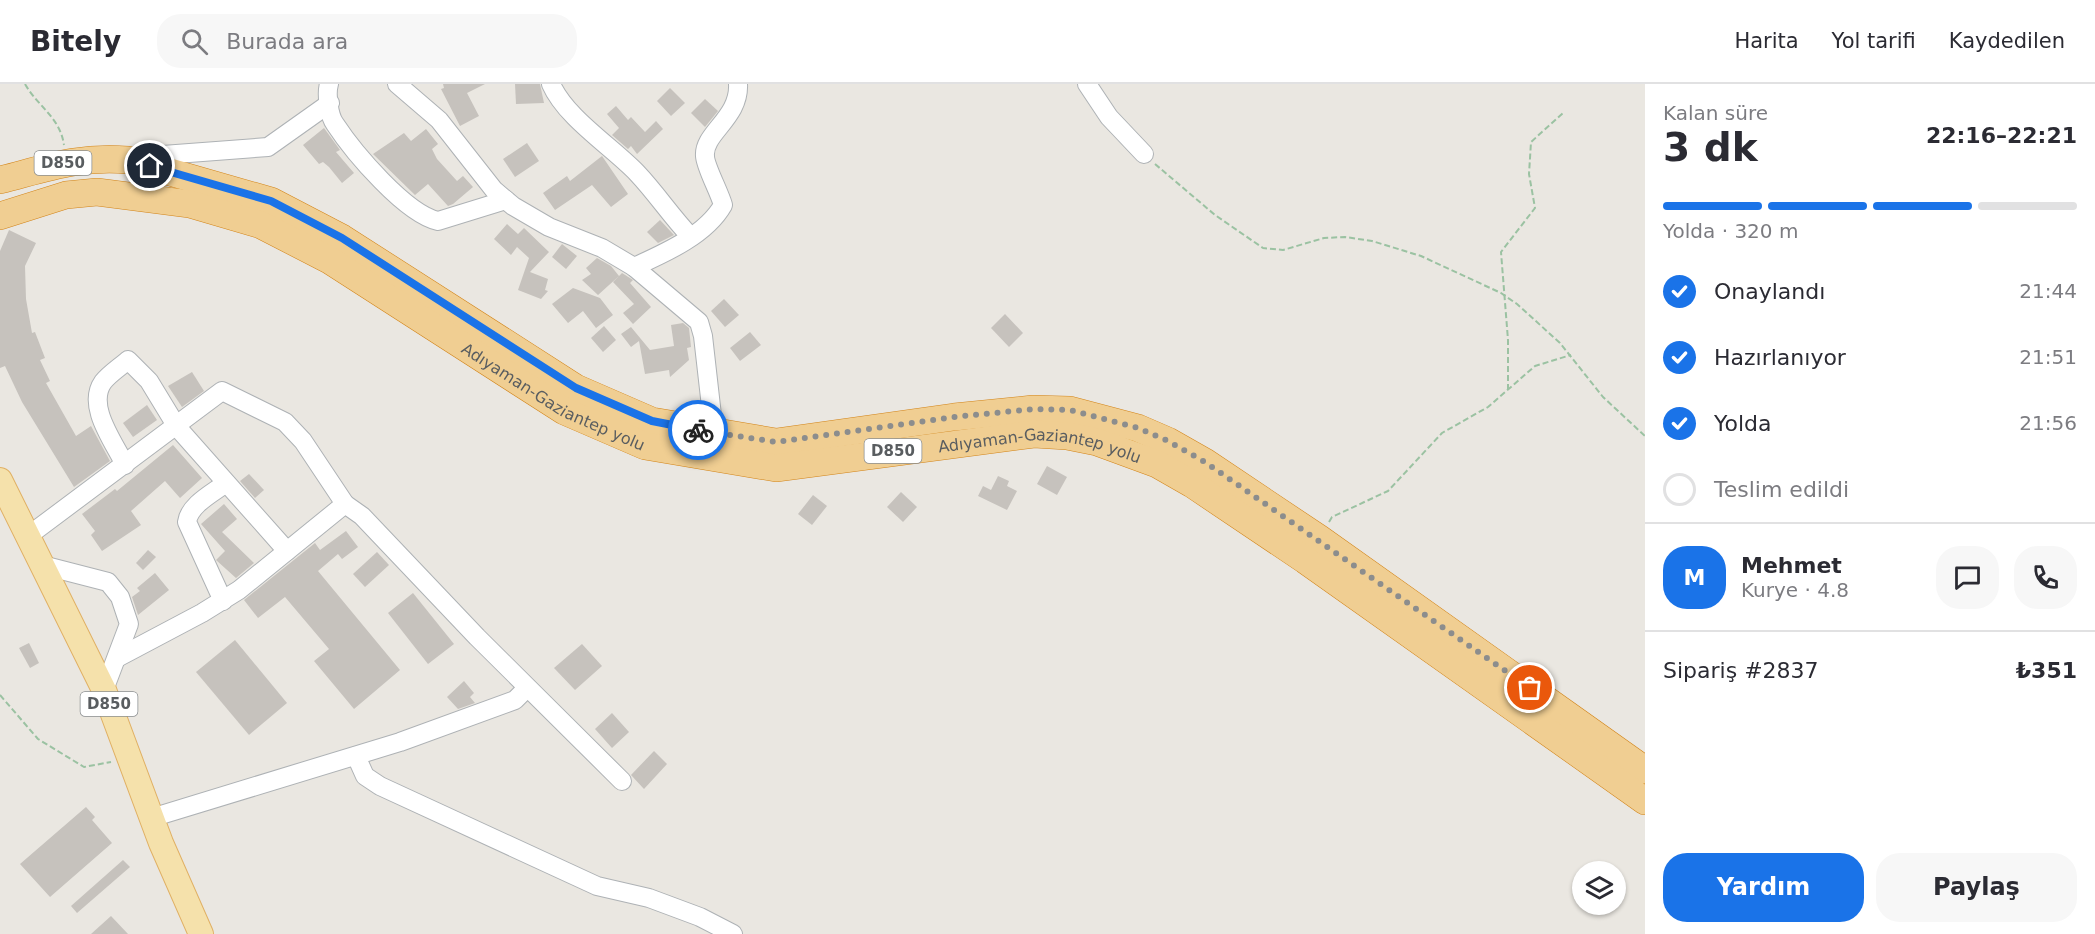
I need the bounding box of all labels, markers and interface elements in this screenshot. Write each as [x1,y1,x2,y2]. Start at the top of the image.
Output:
search box [157,14,577,68]
text: Bitely [30,25,121,58]
icon: search [178,25,211,58]
text: Burada ara [226,29,348,54]
text: Harita [1734,29,1799,53]
text: Yol tarifi [1832,29,1916,53]
text: Kaydedilen [1949,29,2065,53]
text: Kalan süre [1663,101,1768,125]
text: 22:16–22:21 [1926,123,2077,148]
text: 3 dk [1663,125,1758,170]
pin [124,140,175,191]
icon: home [133,149,166,182]
road number: D850 [34,151,92,175]
text: Yolda · 320 m [1663,219,1798,243]
icon: check [1663,275,1696,308]
text: Onaylandı [1714,279,1825,304]
text: 21:44 [2019,279,2077,303]
street label: Adıyaman-Gaziantep yolu [458,338,648,454]
icon: check [1663,341,1696,374]
text: Hazırlanıyor [1714,345,1846,370]
text: 21:51 [2019,345,2077,369]
courier [668,400,728,460]
icon: check [1663,407,1696,440]
text: Yolda [1714,411,1772,436]
text: 21:56 [2019,411,2077,435]
icon: bike [682,414,715,447]
street label: Adıyaman-Gaziantep yolu [937,424,1144,467]
road number: D850 [864,439,922,463]
text: Teslim edildi [1714,477,1849,502]
button: chat [1936,546,1999,609]
button: phone [2014,546,2077,609]
text: Mehmet [1741,553,1842,578]
text: M [1684,565,1705,590]
text: Kurye · 4.8 [1741,578,1849,602]
text: Sipariş #2837 [1663,658,1819,683]
text: ₺351 [2016,658,2077,683]
pin [1504,662,1555,713]
icon: bag [1513,671,1546,704]
road number: D850 [80,692,138,716]
button: Yardım [1663,853,1864,922]
button: Paylaş [1876,853,2077,922]
map controls [1572,861,1626,915]
button: layers [1572,861,1626,915]

